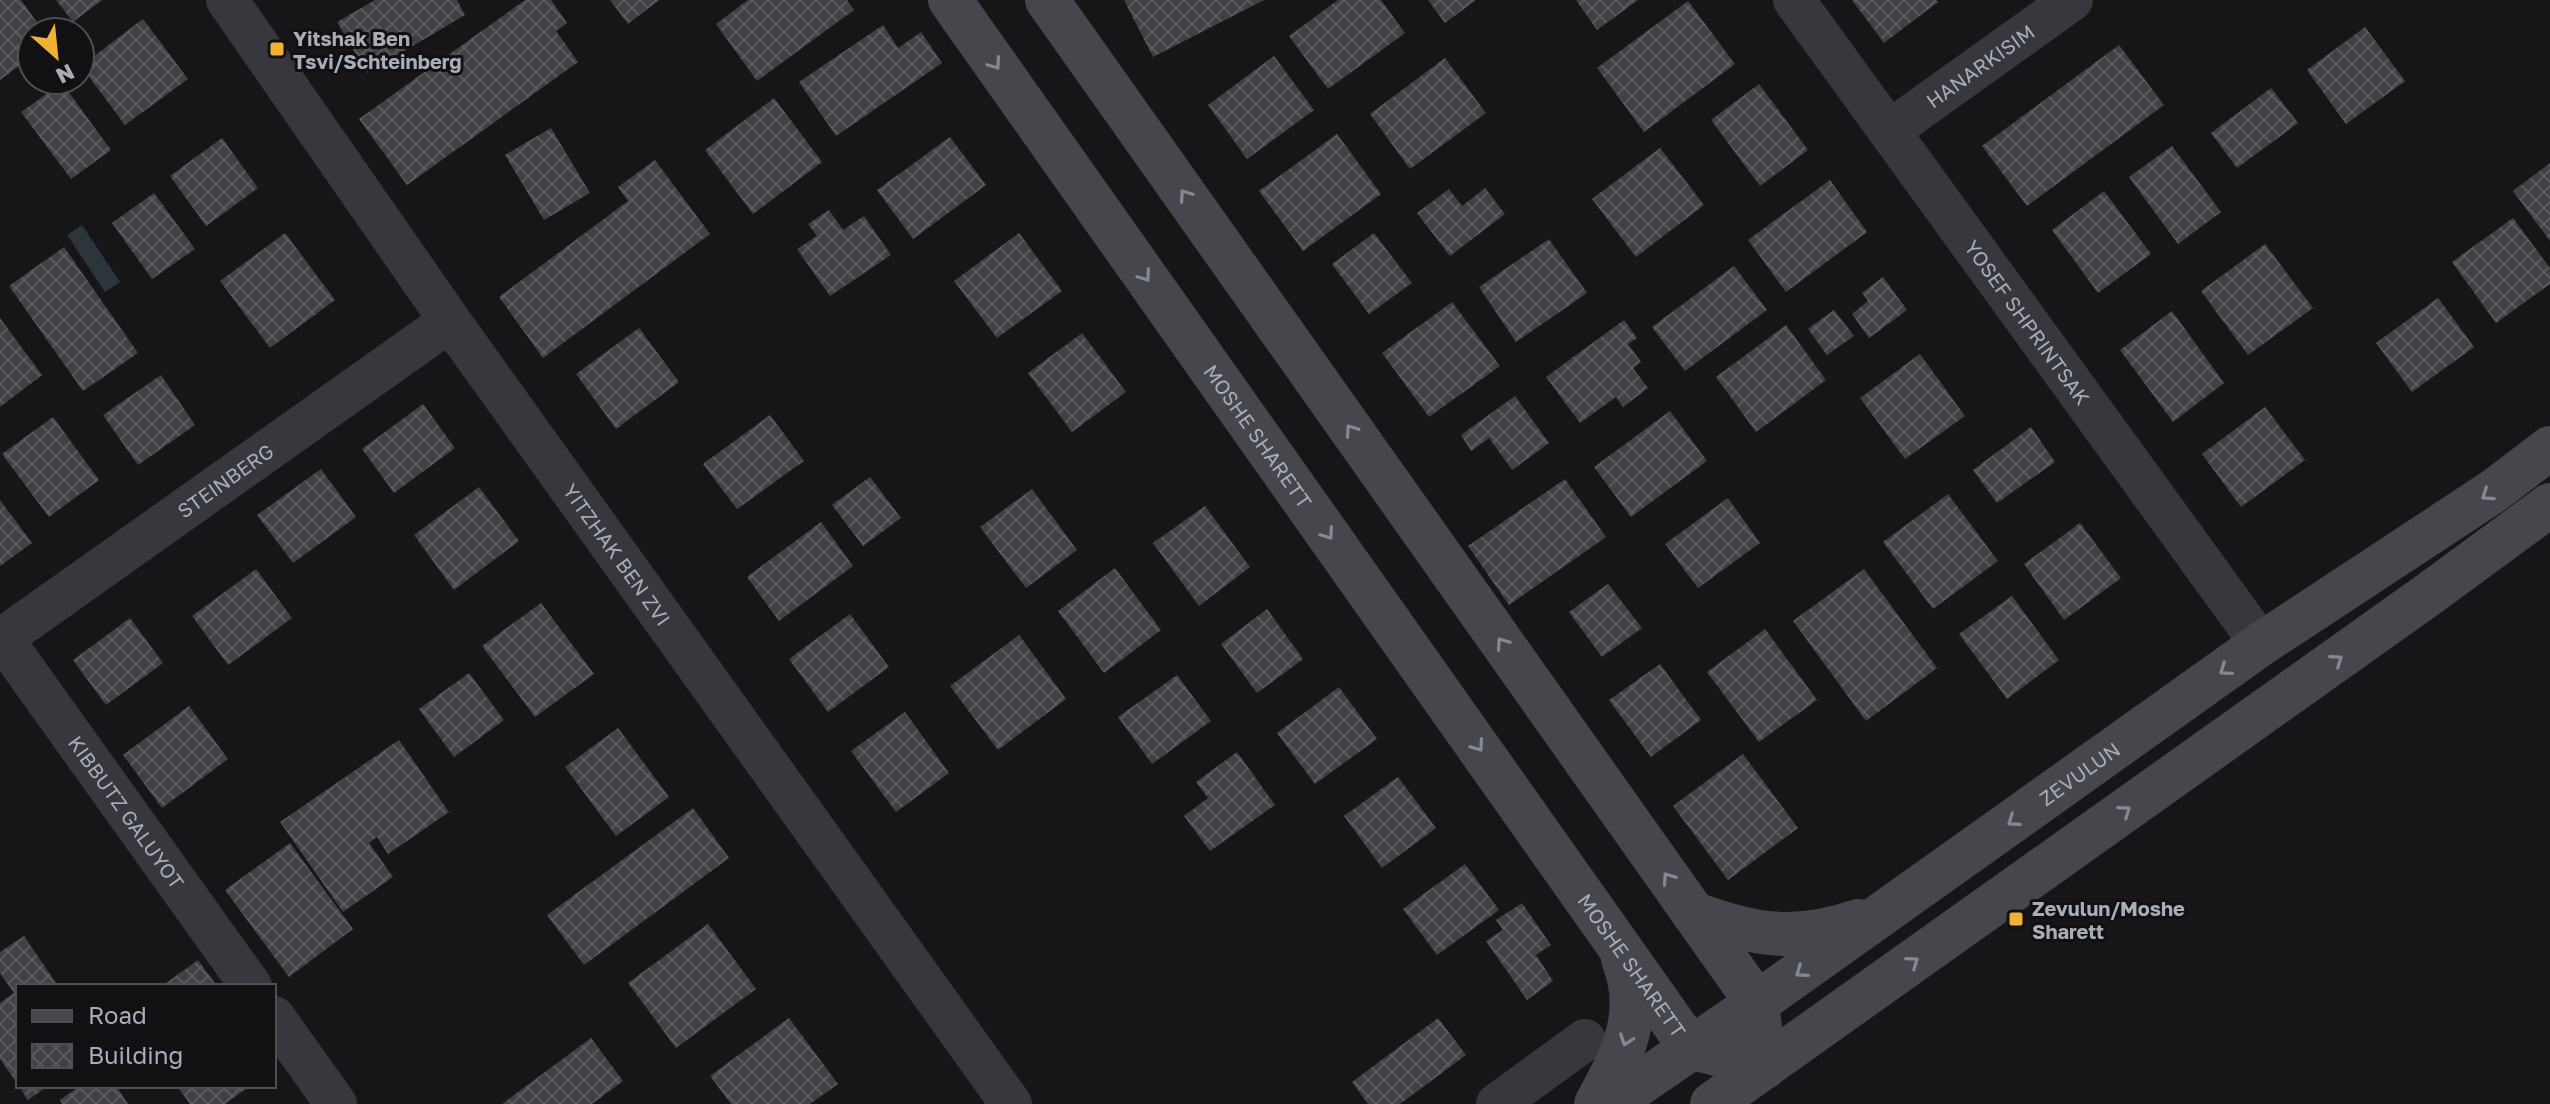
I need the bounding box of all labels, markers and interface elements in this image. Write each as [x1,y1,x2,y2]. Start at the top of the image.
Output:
north arrow [16,16,96,96]
street label: HANARKISIM [1921,19,2039,113]
place label: Yitshak Ben Tsvi/Schteinberg [293,26,462,73]
marker: Yitshak Ben Tsvi/Schteinberg [268,40,286,58]
one-way arrow [985,55,1000,69]
text: N [52,58,79,90]
one-way arrow [1180,190,1195,204]
street label: YOSEF SHPRINTSAK [1960,235,2095,409]
one-way arrow [1135,267,1150,281]
street label: MOSHE SHARETT [1199,360,1317,513]
one-way arrow [1347,425,1361,439]
street label: STEINBERG [173,438,278,523]
street label: YITZHAK BEN ZVI [558,479,676,630]
one-way arrow [2482,485,2496,500]
one-way arrow [1318,525,1333,539]
one-way arrow [1497,637,1512,651]
one-way arrow [2328,655,2342,670]
one-way arrow [2219,660,2233,675]
street label: KIBBUTZ GALUYOT [64,731,189,893]
one-way arrow [1468,737,1483,751]
street label: ZEVULUN [2034,737,2124,810]
one-way arrow [2116,806,2130,821]
one-way arrow [2007,811,2021,826]
one-way arrow [1663,872,1678,886]
street label: MOSHE SHARETT [1573,889,1691,1042]
place label: Zevulun/Moshe Sharett [2032,896,2185,943]
marker: Zevulun/Moshe Sharett [2007,910,2025,928]
one-way arrow [1904,957,1919,971]
one-way arrow [1795,962,1809,977]
legend [16,984,276,1088]
text: Road [88,1000,147,1029]
one-way arrow [1620,1032,1636,1046]
text: Building [88,1040,183,1069]

